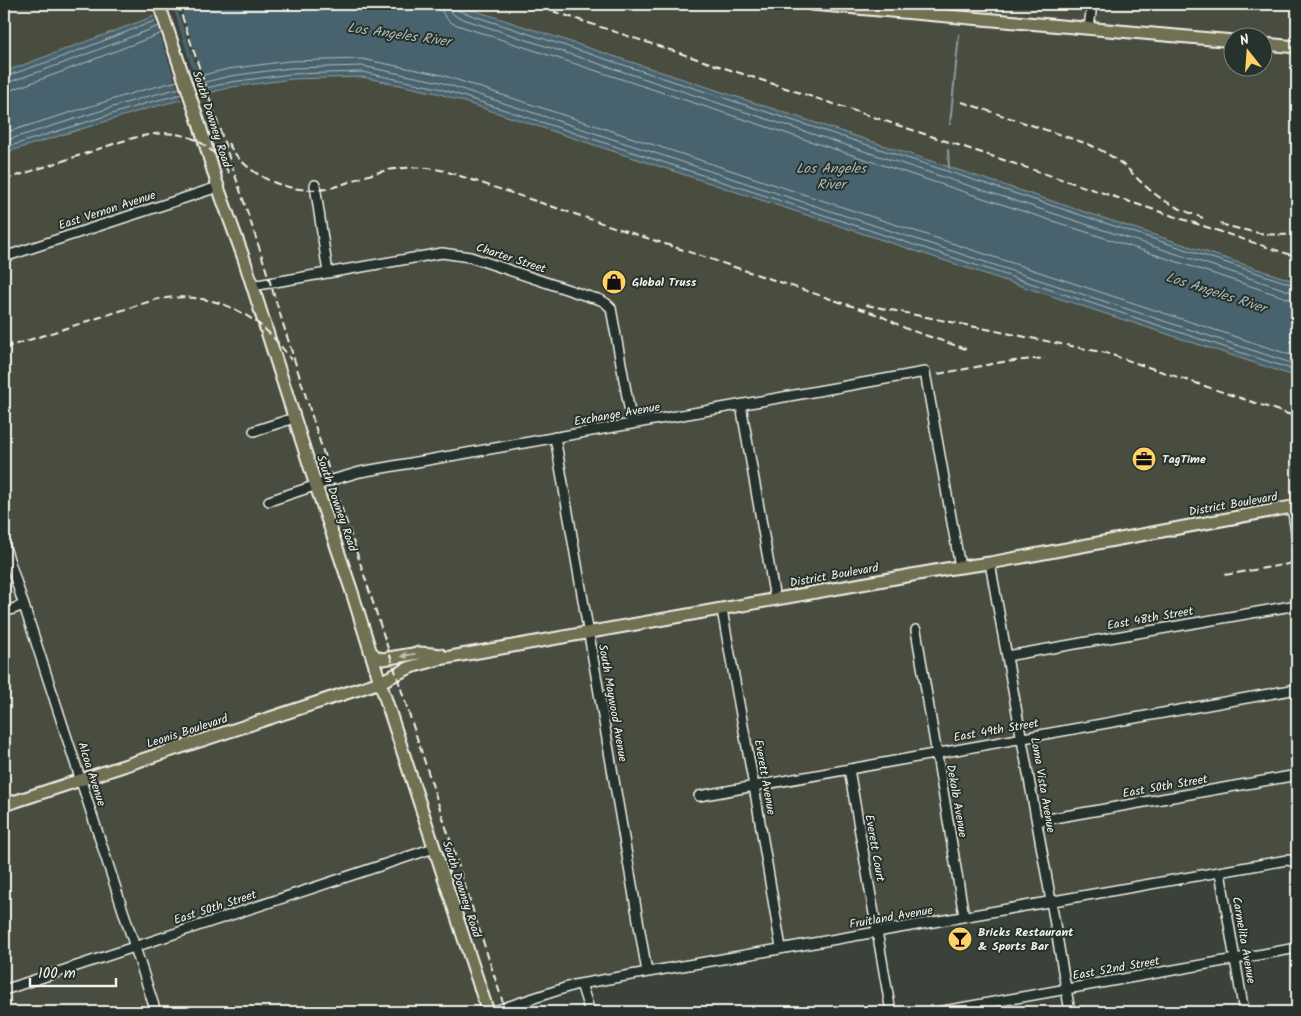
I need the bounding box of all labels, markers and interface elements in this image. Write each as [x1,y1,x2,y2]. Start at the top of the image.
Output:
water label: Los Angeles River [346,17,455,54]
north arrow [1224,28,1274,78]
text: N [1237,29,1252,52]
street label: South Downey Road [187,68,236,171]
water label: Los Angeles River [796,158,868,196]
street label: East Vernon Avenue [56,186,159,235]
street label: Charter Street [473,238,549,279]
water label: Los Angeles River [1163,266,1272,321]
shop icon: Global Truss [601,269,627,295]
place label: Global Truss [632,273,697,292]
street label: Exchange Avenue [573,397,662,431]
office icon: TagTime [1131,446,1157,472]
place label: TagTime [1162,450,1206,469]
street label: South Downey Road [311,452,362,555]
street label: District Boulevard [1187,487,1280,522]
street label: District Boulevard [788,558,881,593]
street label: East 48th Street [1105,601,1195,635]
street label: South Maywood Avenue [593,643,632,764]
one-way arrow [399,652,415,660]
street label: Leonis Boulevard [144,709,231,754]
street label: East 49th Street [952,714,1040,747]
street label: Loma Vista Avenue [1025,736,1060,835]
street label: Everett Avenue [749,738,781,817]
street label: Alcoa Avenue [72,739,111,809]
street label: Dekalb Avenue [941,763,972,840]
street label: East 50th Street [1121,770,1209,803]
street label: Everett Court [859,813,890,884]
street label: South Downey Road [437,838,486,941]
street label: East 50th Street [171,885,259,930]
street label: Carmelita Avenue [1227,895,1261,986]
street label: Fruitland Avenue [848,901,935,934]
place label: Bricks Restaurant & Sports Bar [978,923,1074,956]
bar icon: Bricks Restaurant & Sports Bar [947,926,973,952]
street label: East 52nd Street [1071,951,1162,986]
scale bar [30,956,116,988]
text: 100 m [38,962,76,986]

